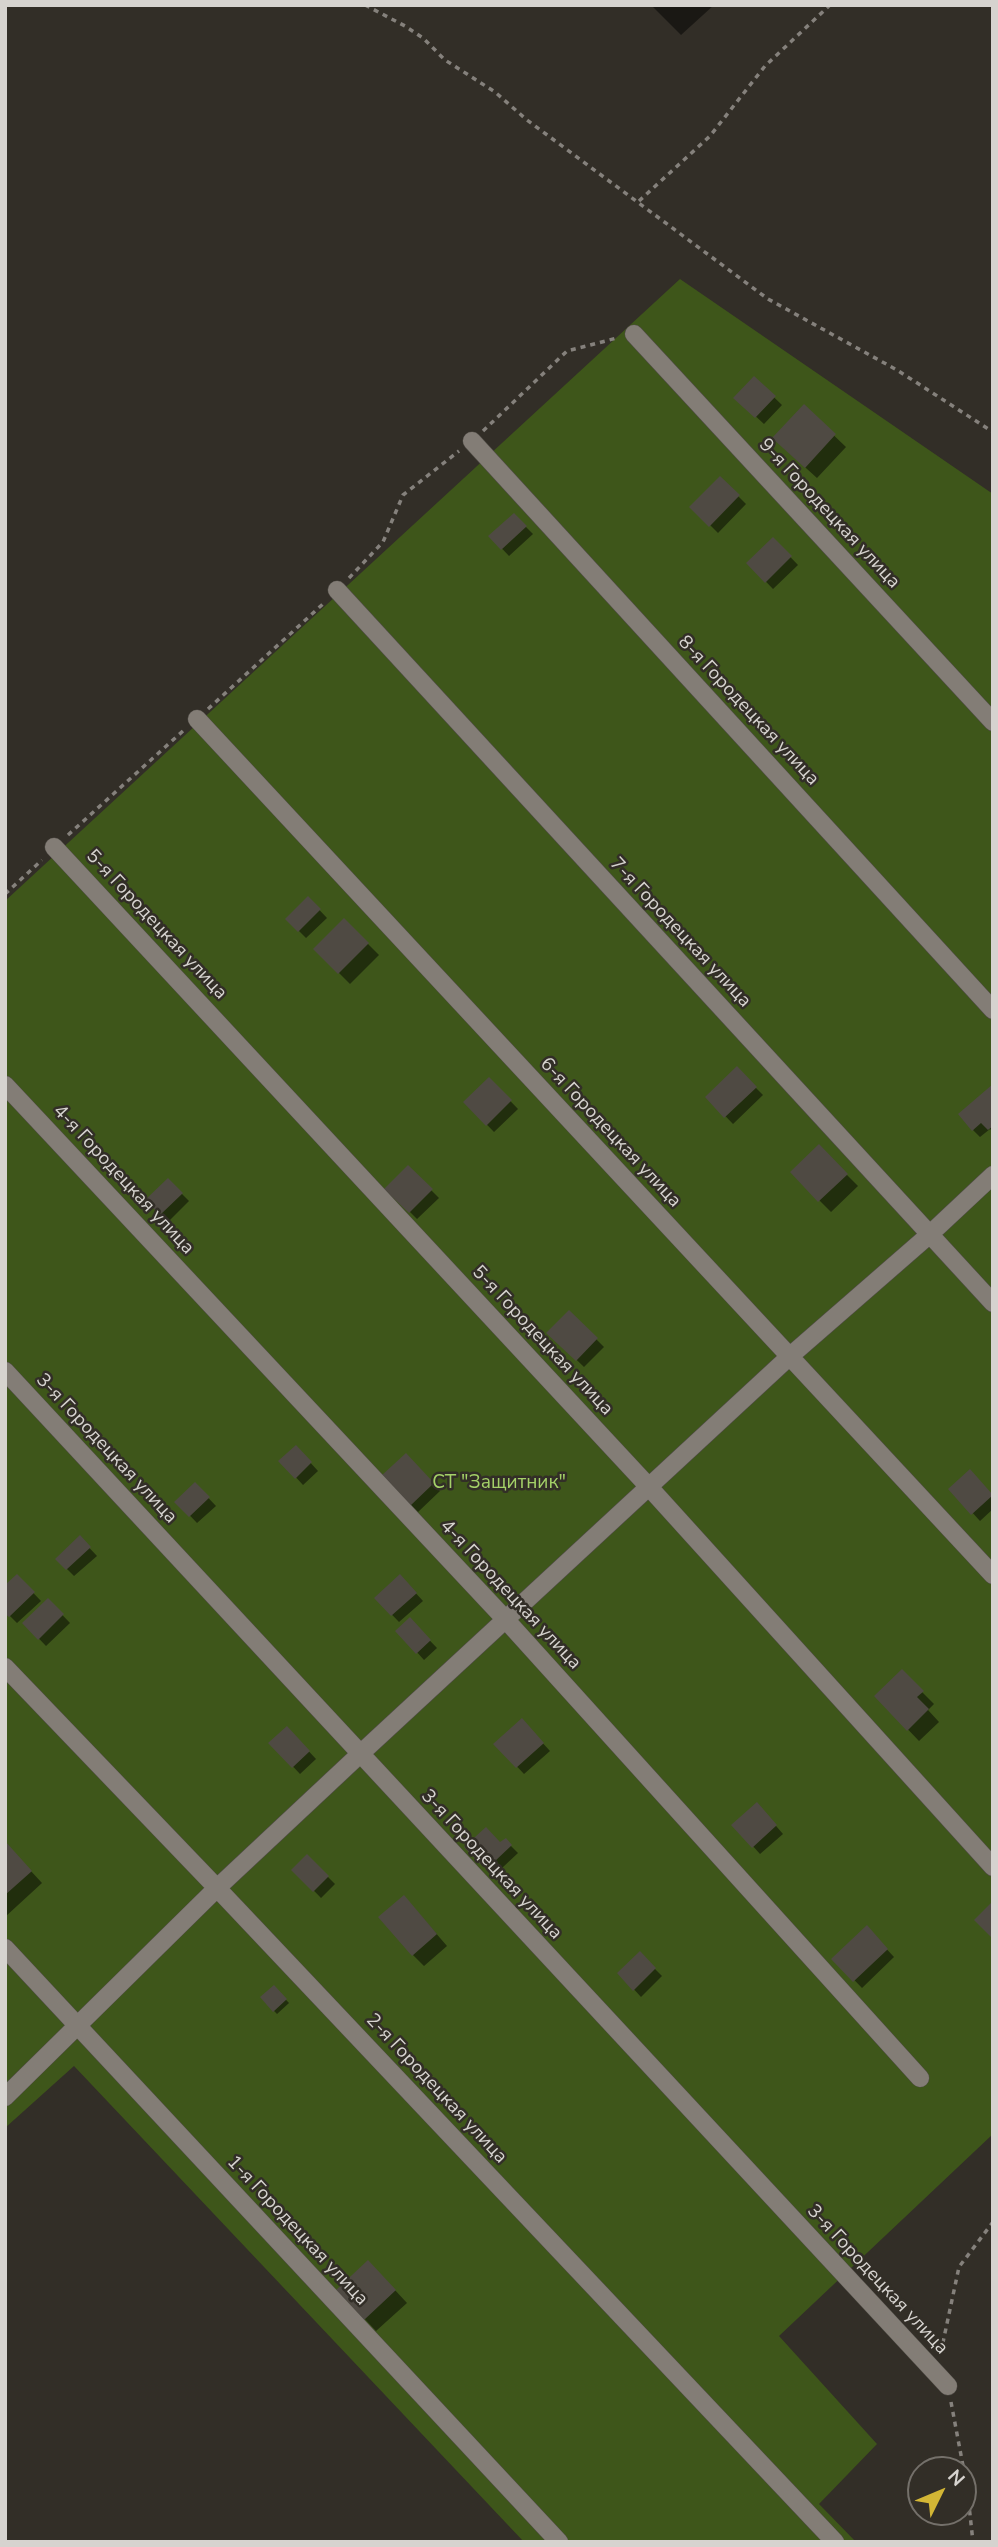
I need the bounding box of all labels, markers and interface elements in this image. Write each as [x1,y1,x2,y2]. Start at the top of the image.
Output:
street label: 9-я Городецкая улица [754,434,904,594]
street label: 8-я Городецкая улица [673,631,823,791]
street label: 5-я Городецкая улица [81,845,231,1005]
street label: 7-я Городецкая улица [605,853,755,1013]
street label: 6-я Городецкая улица [535,1053,685,1213]
street label: 4-я Городецкая улица [48,1100,198,1260]
street label: 5-я Городецкая улица [467,1261,617,1421]
street label: 3-я Городецкая улица [31,1369,181,1529]
park label: СТ "Защитник" [432,1472,566,1494]
street label: 4-я Городецкая улица [435,1515,585,1675]
street label: 3-я Городецкая улица [416,1785,566,1945]
street label: 2-я Городецкая улица [361,2009,511,2169]
street label: 1-я Городецкая улица [222,2151,372,2311]
street label: 3-я Городецкая улица [802,2200,952,2360]
north arrow [907,2456,977,2526]
text: N [942,2464,970,2492]

